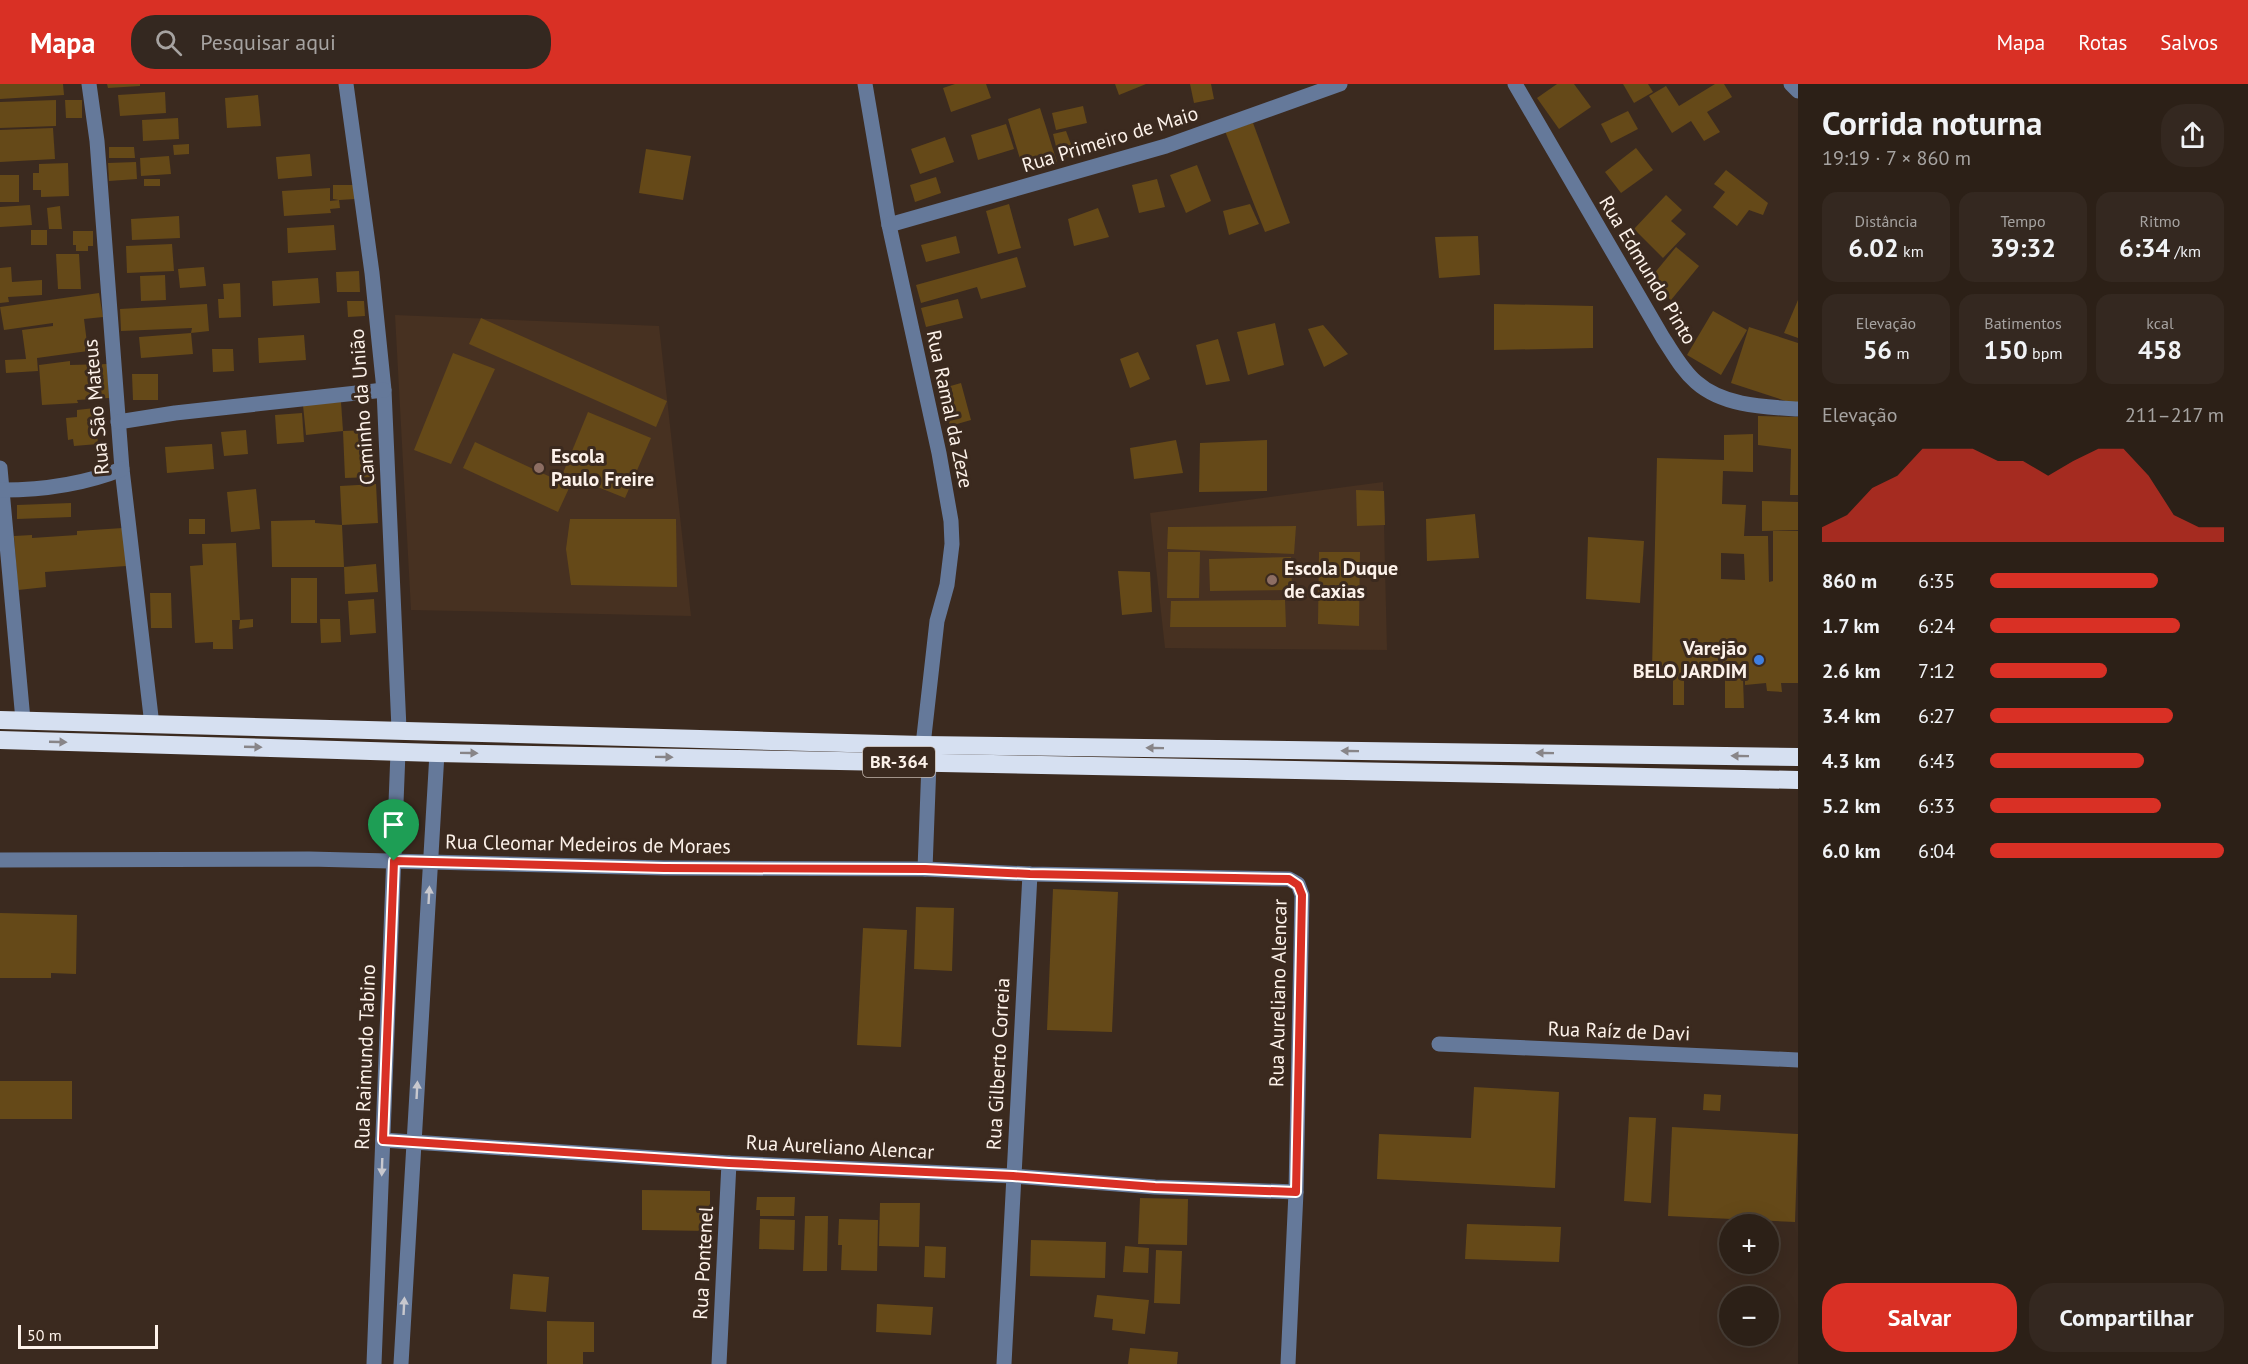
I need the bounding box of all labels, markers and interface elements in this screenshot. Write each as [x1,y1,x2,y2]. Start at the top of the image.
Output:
search box [131,15,551,69]
text: Mapa [30,24,95,61]
icon: search [152,26,185,59]
text: Pesquisar aqui [200,28,336,56]
text: Mapa [1996,29,2045,56]
text: Rotas [2078,29,2127,56]
text: Salvos [2160,29,2218,56]
street label: Rua Primeiro de Maio [1019,100,1201,178]
text: Corrida noturna [1822,101,2042,144]
button: share [2161,104,2224,167]
text: 19:19 · 7 × 860 m [1822,145,1971,171]
street label: Rua Edmundo Pinto [1593,191,1703,349]
text: Distância [1854,211,1918,231]
text: Tempo [2000,211,2046,231]
text: Ritmo [2140,211,2180,231]
text: 6.02 [1848,231,1899,264]
text: 39:32 [1990,231,2056,264]
text: 6:34 [2119,231,2170,264]
text: km [1899,241,1924,261]
text: /km [2170,241,2201,261]
text: Elevação [1856,313,1916,333]
text: Batimentos [1984,313,2062,333]
text: kcal [2146,313,2174,333]
street label: Caminho da União [344,328,380,486]
street label: Rua Ramal da Zeze [921,328,979,490]
text: 56 [1863,333,1892,366]
text: 150 [1984,333,2028,366]
text: 458 [2138,333,2182,366]
street label: Rua São Mateus [77,338,115,476]
text: m [1892,343,1909,363]
text: bpm [2028,343,2062,363]
text: Elevação [1822,402,1898,428]
text: 211–217 m [2125,402,2224,428]
place label: Escola Paulo Freire [551,443,654,492]
marker: Escola Paulo Freire [532,461,546,475]
place label: Escola Duque de Caxias [1284,555,1398,604]
text: 860 m [1822,568,1877,594]
text: 6:35 [1918,568,1955,594]
marker: Escola Duque de Caxias [1265,573,1279,587]
text: 1.7 km [1822,613,1880,639]
text: 6:24 [1918,613,1955,639]
place label: Varejão BELO JARDIM [1633,635,1747,684]
marker: Varejão BELO JARDIM [1752,653,1766,667]
text: 2.6 km [1822,658,1881,684]
text: 7:12 [1918,658,1955,684]
text: 3.4 km [1822,703,1881,729]
text: 6:27 [1918,703,1955,729]
one-way arrow [49,737,68,746]
one-way arrow [244,743,263,752]
one-way arrow [1145,743,1164,753]
one-way arrow [1340,746,1359,756]
road number: BR-364 [863,747,935,777]
one-way arrow [1535,748,1554,758]
text: 4.3 km [1822,748,1881,774]
text: 6:43 [1918,748,1955,774]
one-way arrow [460,749,479,758]
one-way arrow [1730,751,1749,761]
one-way arrow [655,753,674,762]
text: 5.2 km [1822,793,1881,819]
text: 6:33 [1918,793,1955,819]
pin [368,799,419,861]
icon: arrive [377,808,410,841]
street label: Rua Cleomar Medeiros de Moraes [445,829,731,859]
text: 6.0 km [1822,838,1881,864]
text: 6:04 [1918,838,1955,864]
one-way arrow [424,886,433,905]
street label: Rua Aureliano Alencar [1263,898,1293,1087]
street label: Rua Raimundo Tabino [349,964,381,1150]
street label: Rua Gilberto Correia [981,977,1015,1151]
street label: Rua Raíz de Davi [1547,1016,1691,1046]
one-way arrow [413,1080,422,1099]
street label: Rua Aureliano Alencar [745,1129,935,1165]
one-way arrow [377,1157,387,1176]
street label: Rua Pontenel [687,1205,719,1320]
map controls [1719,1214,1779,1346]
button: + [1719,1214,1779,1274]
button: Salvar [1822,1283,2017,1352]
button: Compartilhar [2029,1283,2224,1352]
button: − [1719,1286,1779,1346]
one-way arrow [400,1296,409,1315]
scale bar [18,1322,158,1350]
text: 50 m [27,1325,62,1345]

